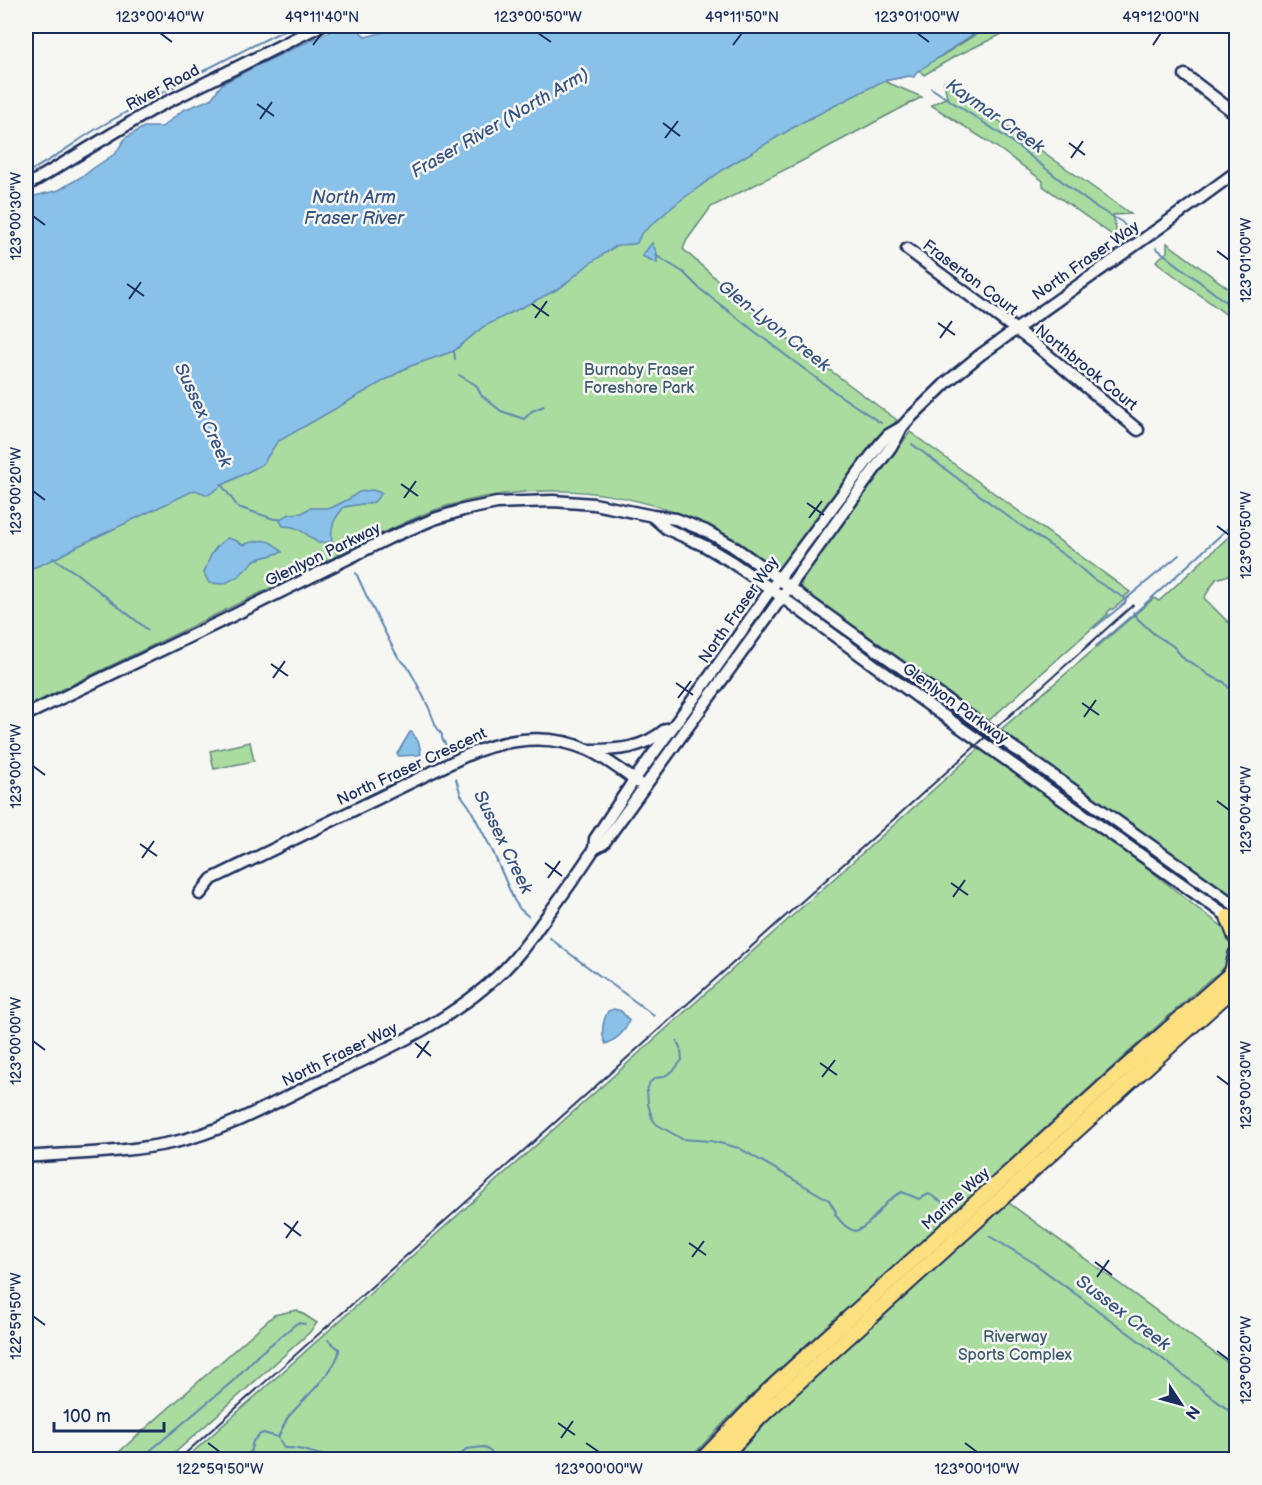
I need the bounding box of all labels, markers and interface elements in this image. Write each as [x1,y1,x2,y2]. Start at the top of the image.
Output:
text: 123°00'40"W [116,8,205,27]
text: 49°11'40"N [285,8,359,27]
text: 123°00'50"W [494,8,582,27]
text: 49°11'50"N [705,8,779,27]
text: 123°01'00"W [874,8,960,27]
text: 49°12'00"N [1122,8,1200,27]
street label: River Road [123,61,203,115]
water label: Fraser River (North Arm) [407,63,593,183]
water label: Kaymar Creek [942,74,1049,158]
text: 123°00'30"W [7,171,26,260]
water label: North Arm Fraser River [304,187,405,229]
street label: North Fraser Way [1029,217,1144,305]
text: 123°01'00"W [1237,217,1256,303]
street label: Fraserton Court [919,236,1021,320]
water label: Glen-Lyon Creek [714,276,835,377]
street label: Northbrook Court [1031,321,1141,415]
water label: Sussex Creek [170,360,237,471]
park label: Burnaby Fraser Foreshore Park [584,361,694,398]
text: 123°00'20"W [7,447,26,535]
text: 123°00'50"W [1237,491,1256,579]
street label: Glenlyon Parkway [262,519,384,591]
street label: North Fraser Way [695,552,783,667]
street label: Glenlyon Parkway [899,659,1012,749]
text: 123°00'10"W [7,723,26,809]
street label: North Fraser Crescent [334,724,490,810]
text: 123°00'40"W [1237,765,1256,854]
water label: Sussex Creek [469,787,538,898]
text: 123°00'00"W [7,997,26,1085]
street label: North Fraser Way [279,1019,401,1091]
text: 123°00'30"W [1237,1040,1256,1129]
street label: Marine Way [918,1163,994,1234]
water label: Sussex Creek [1072,1271,1175,1356]
text: 122°59'50"W [7,1272,26,1360]
text: 123°00'20"W [1237,1316,1256,1404]
park label: Riverway Sports Complex [958,1328,1073,1365]
north arrow [1151,1374,1211,1434]
scale bar [54,1395,164,1433]
text: N [1181,1401,1203,1422]
text: 100 m [63,1406,111,1427]
text: 122°59'50"W [176,1460,264,1479]
text: 123°00'00"W [555,1460,643,1479]
text: 123°00'10"W [934,1460,1020,1479]

